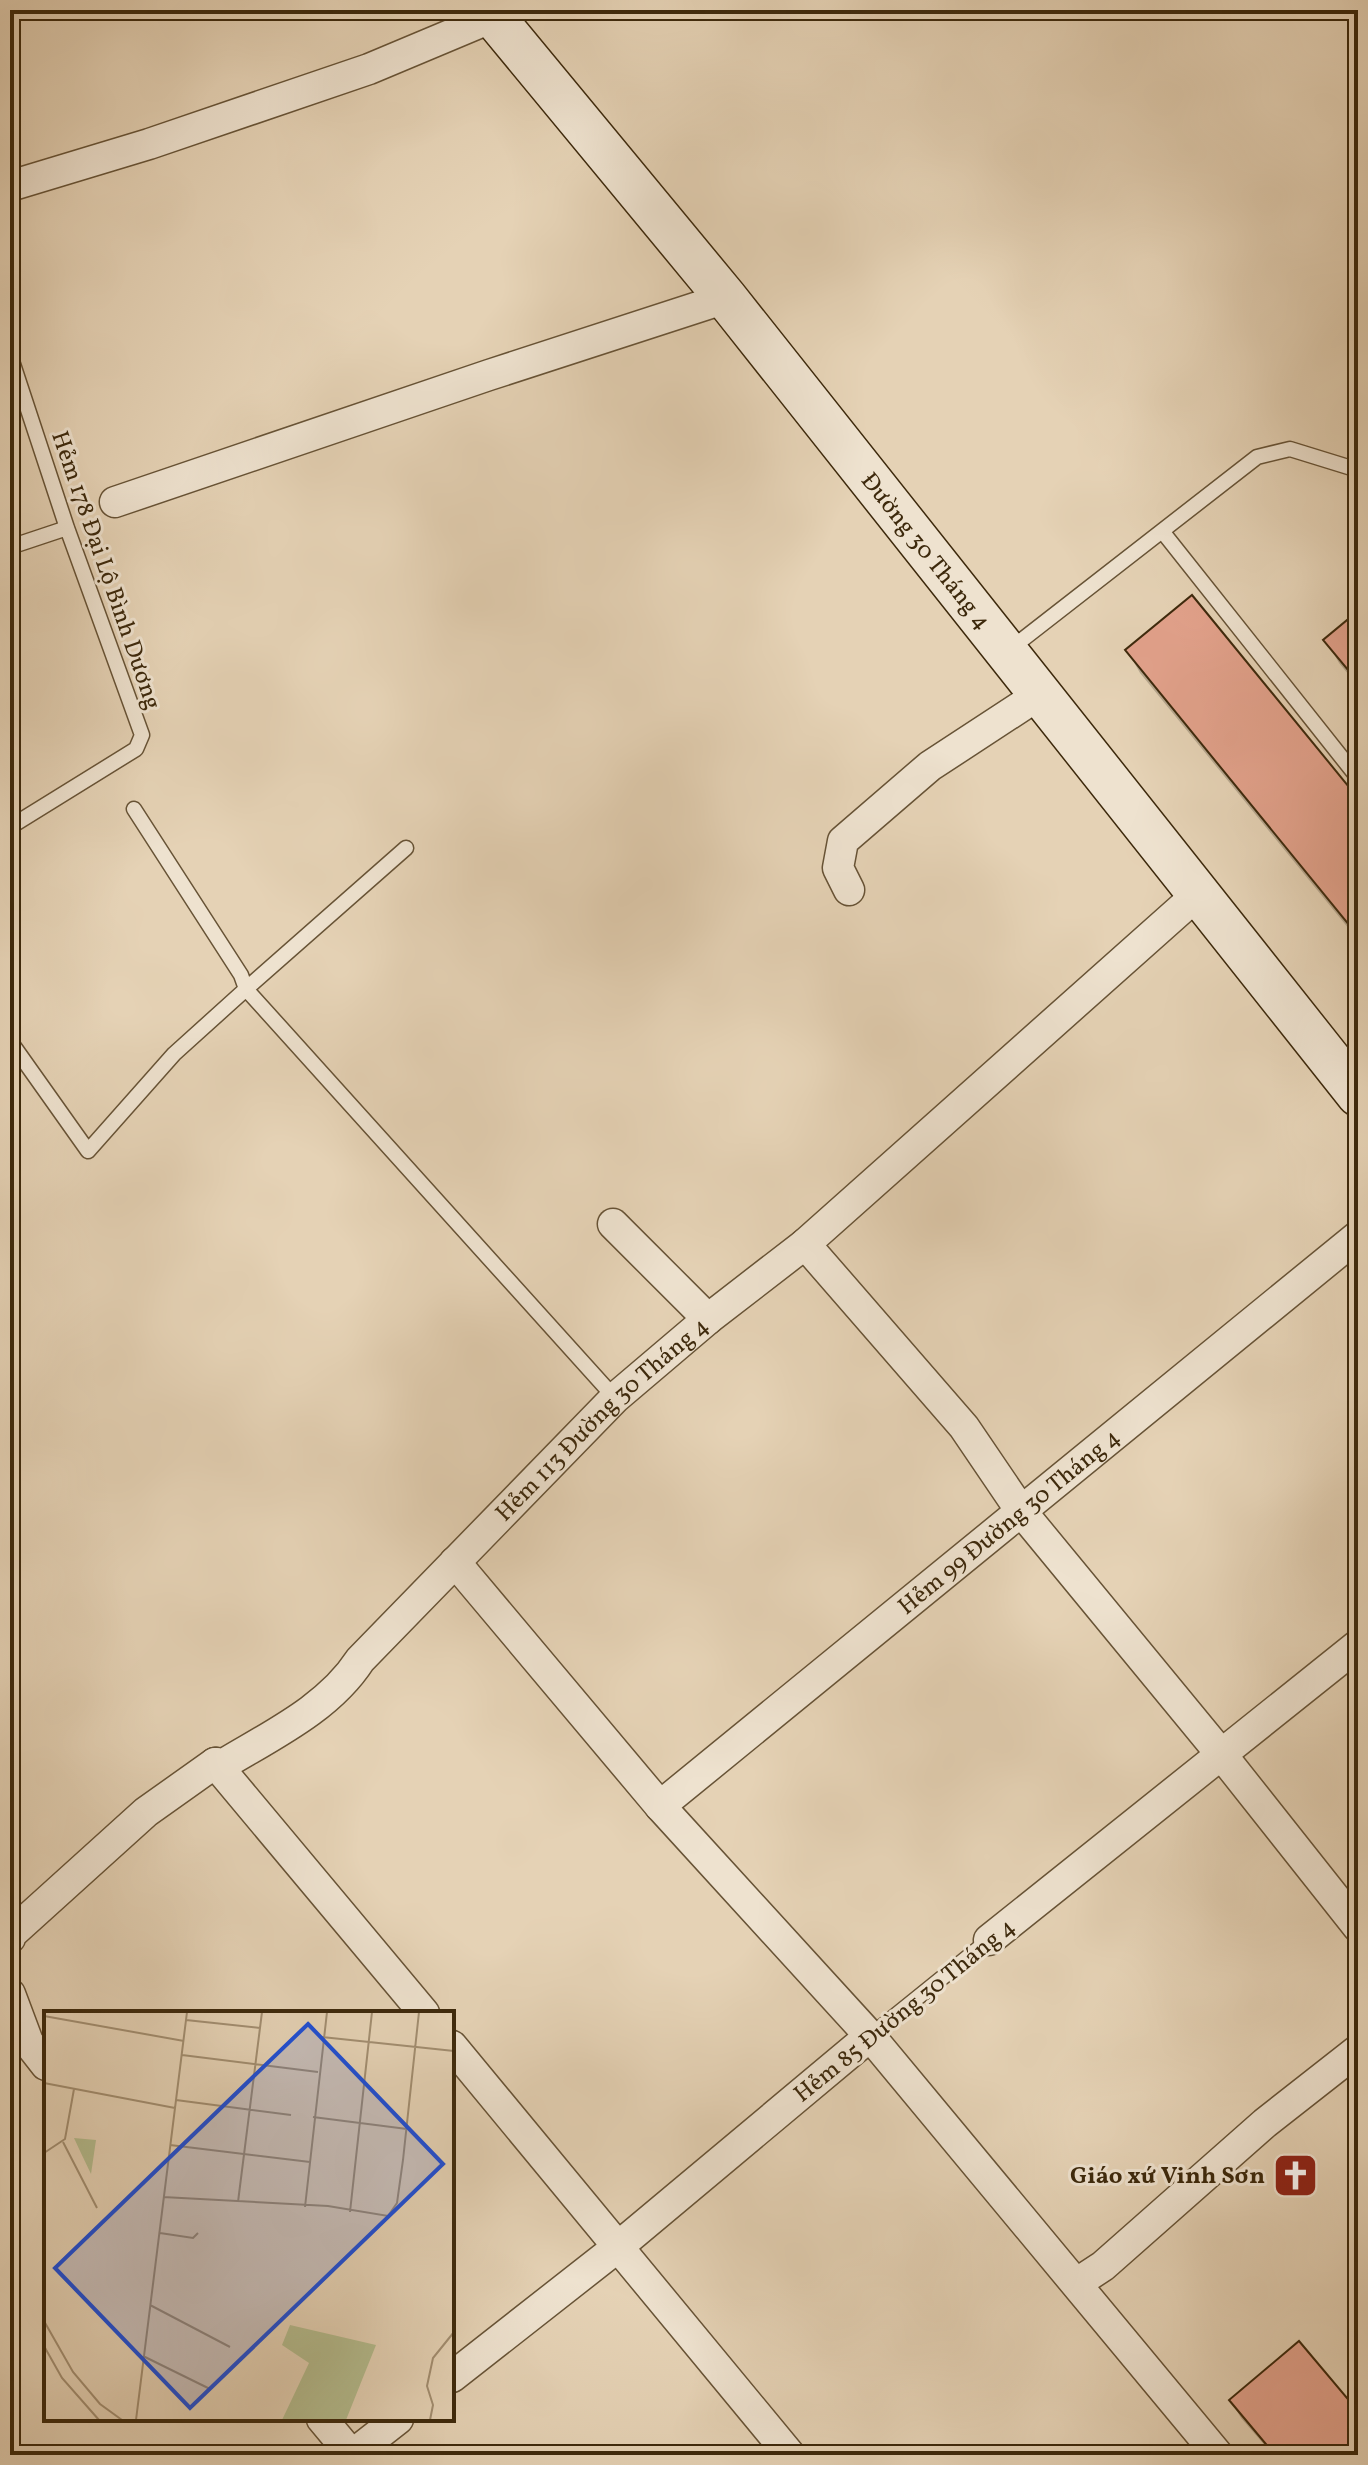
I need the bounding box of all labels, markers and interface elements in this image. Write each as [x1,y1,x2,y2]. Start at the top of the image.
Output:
street label: Hẻm 178 Đại Lộ Bình Dương [41,427,169,714]
street label: Đường 30 Tháng 4 [852,466,998,638]
street label: Hẻm 113 Đường 30 Tháng 4 [488,1310,717,1530]
street label: Hẻm 99 Đường 30 Tháng 4 [891,1422,1128,1624]
street label: Hẻm 85 Đường 30 Tháng 4 [787,1911,1023,2112]
inset map [44,2011,454,2421]
church icon: Giáo xứ Vinh Sơn [1272,2151,1320,2199]
place label: Giáo xứ Vinh Sơn [1070,2160,1265,2194]

